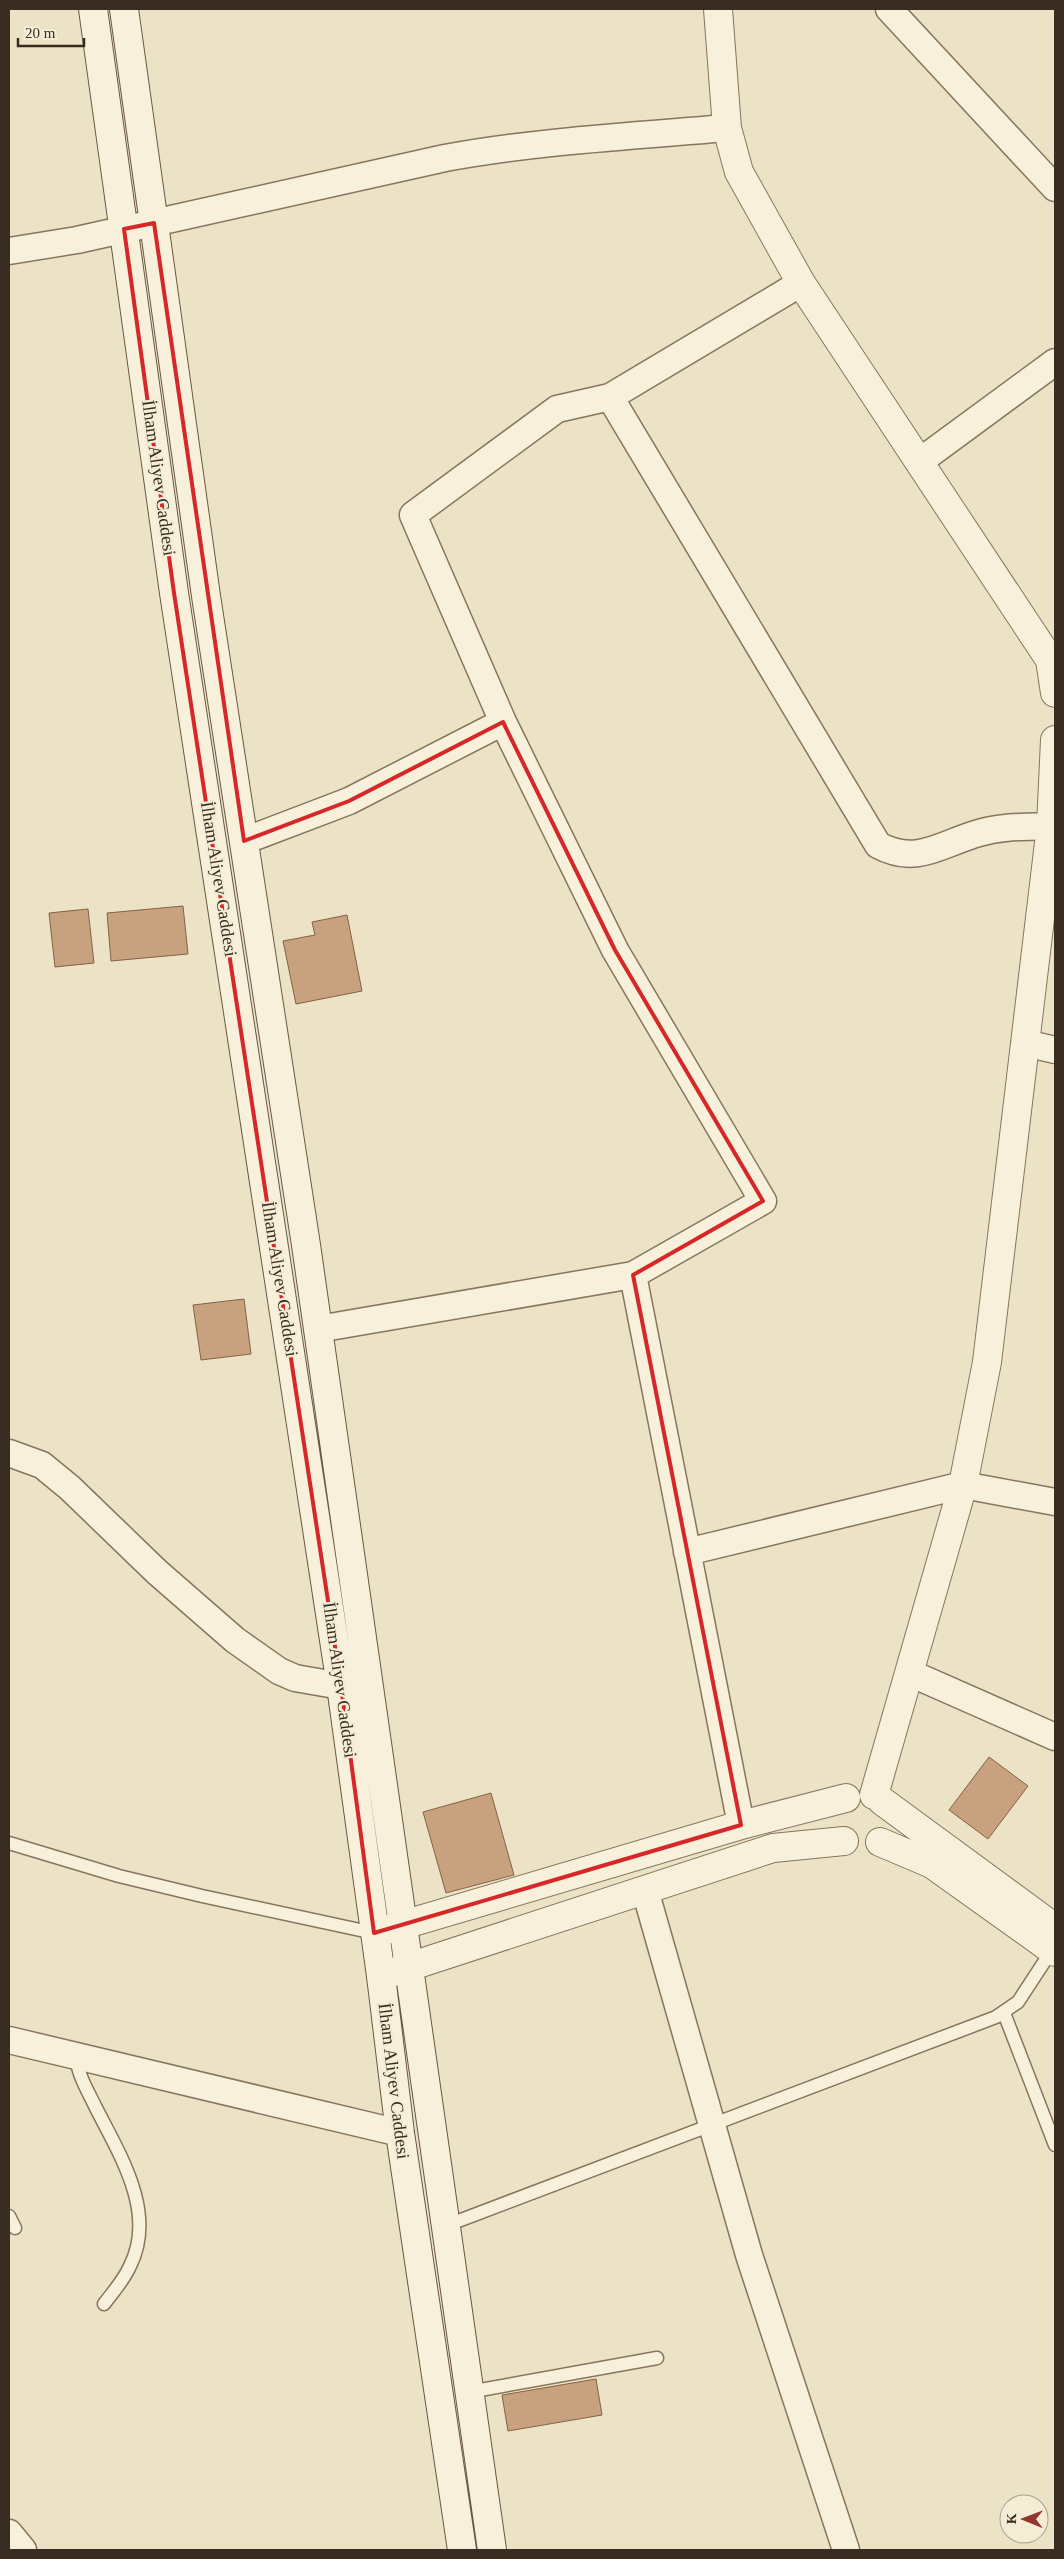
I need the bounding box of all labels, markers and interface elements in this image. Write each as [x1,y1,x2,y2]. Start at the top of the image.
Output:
scale bar [18,15,84,47]
text: 20 m [25,25,56,41]
street label: İlham Aliyev Caddesi [138,399,180,557]
street label: İlham Aliyev Caddesi [197,800,241,958]
street label: İlham Aliyev Caddesi [258,1200,302,1358]
street label: İlham Aliyev Caddesi [319,1601,361,1759]
street label: İlham Aliyev Caddesi [375,2002,413,2160]
north arrow [999,2494,1049,2544]
text: K [1004,2513,1019,2524]

